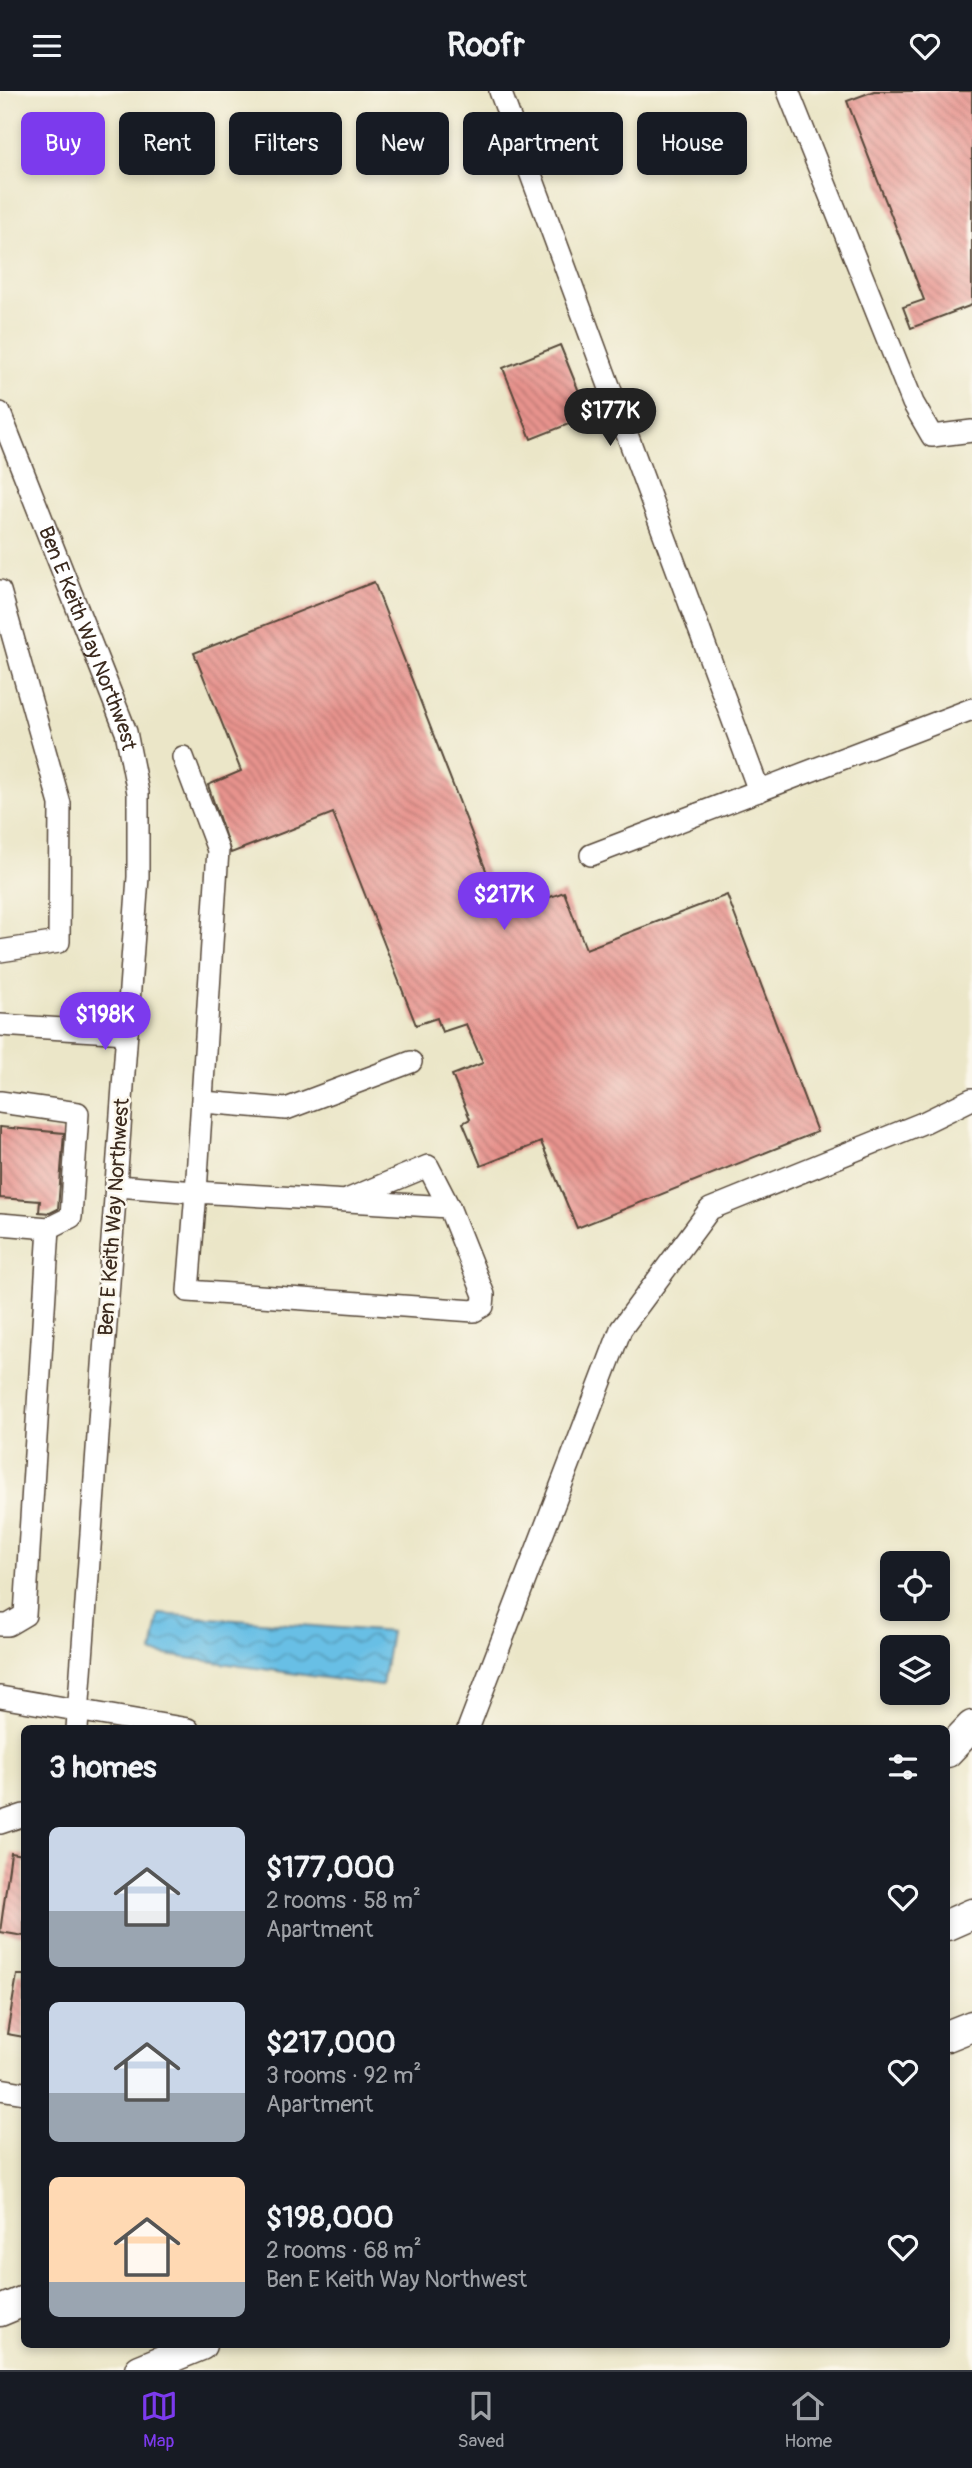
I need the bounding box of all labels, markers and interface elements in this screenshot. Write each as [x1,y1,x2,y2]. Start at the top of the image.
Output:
text: Roofr [447,26,525,66]
icon: menu [28,27,66,65]
icon: heart [906,27,944,65]
chip: Buy [21,112,105,175]
chip: Rent [119,112,215,175]
chip: Filters [229,112,342,175]
chip: New [356,112,449,175]
chip: Apartment [463,112,623,175]
chip: House [637,112,747,175]
pin: $177K [561,389,659,448]
text: $177K [580,396,640,425]
street label: Ben E Keith Way Northwest [33,522,143,753]
pin: $217K [455,873,553,932]
text: $217K [474,880,534,909]
pin: $198K [56,993,154,1052]
text: $198K [76,1000,134,1029]
street label: Ben E Keith Way Northwest [92,1097,136,1337]
map controls [880,1551,950,1705]
button: locate [880,1551,950,1621]
button: layers [880,1635,950,1705]
icon: filters [884,1748,922,1786]
text: 3 homes [49,1749,156,1786]
text: $177,000 [266,1849,395,1886]
icon: home [105,1855,189,1939]
icon: heart [884,1878,922,1916]
text: 2 rooms · 58 m² [266,1886,421,1915]
text: Apartment [266,1915,373,1944]
text: $217,000 [266,2024,396,2061]
icon: home [105,2030,189,2114]
icon: heart [884,2053,922,2091]
text: 3 rooms · 92 m² [266,2061,421,2090]
text: Apartment [266,2090,373,2119]
text: $198,000 [266,2199,394,2236]
icon: home [105,2205,189,2289]
icon: heart [884,2228,922,2266]
text: 2 rooms · 68 m² [266,2236,422,2265]
text: Ben E Keith Way Northwest [266,2265,527,2294]
tab: Map [140,2387,178,2453]
tab: Saved [457,2387,505,2453]
tab: Home [784,2387,832,2453]

